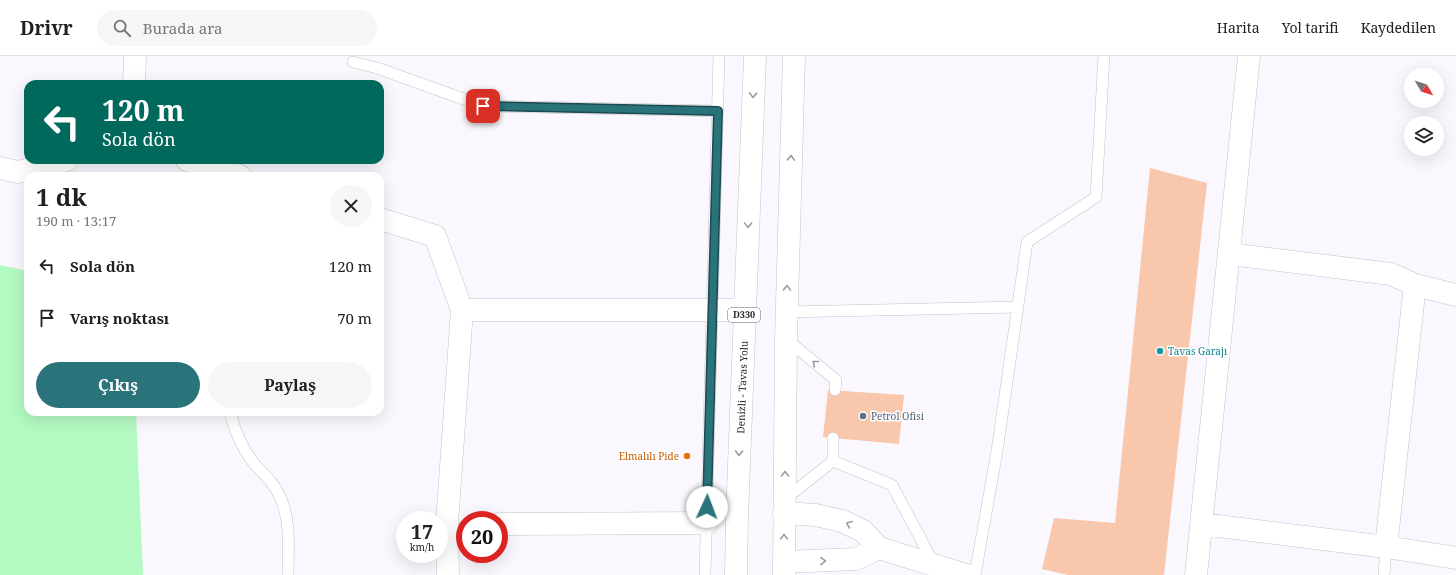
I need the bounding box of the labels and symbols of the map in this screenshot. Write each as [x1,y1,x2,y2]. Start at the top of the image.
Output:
north arrow [1404,68,1444,108]
pin [466,89,500,123]
one-way arrow [749,92,758,98]
one-way arrow [787,155,795,161]
one-way arrow [744,222,752,228]
one-way arrow [783,285,791,291]
road number: D330 [728,308,760,322]
street label: Denizli - Tavas Yolu [733,340,751,434]
place label: Tavas Garajı [1168,344,1228,358]
marker: Tavas Garajı [1155,346,1165,356]
one-way arrow [812,360,819,367]
place label: Petrol Ofisi [871,409,925,423]
marker: Petrol Ofisi [858,411,868,421]
place label: Elmalılı Pide [619,449,679,463]
one-way arrow [735,450,743,456]
marker: Elmalılı Pide [682,451,692,461]
one-way arrow [781,471,789,477]
position arrow [686,486,728,528]
speed limit sign: 20 [456,511,508,563]
one-way arrow [845,520,852,528]
one-way arrow [780,534,788,540]
one-way arrow [820,557,826,565]

